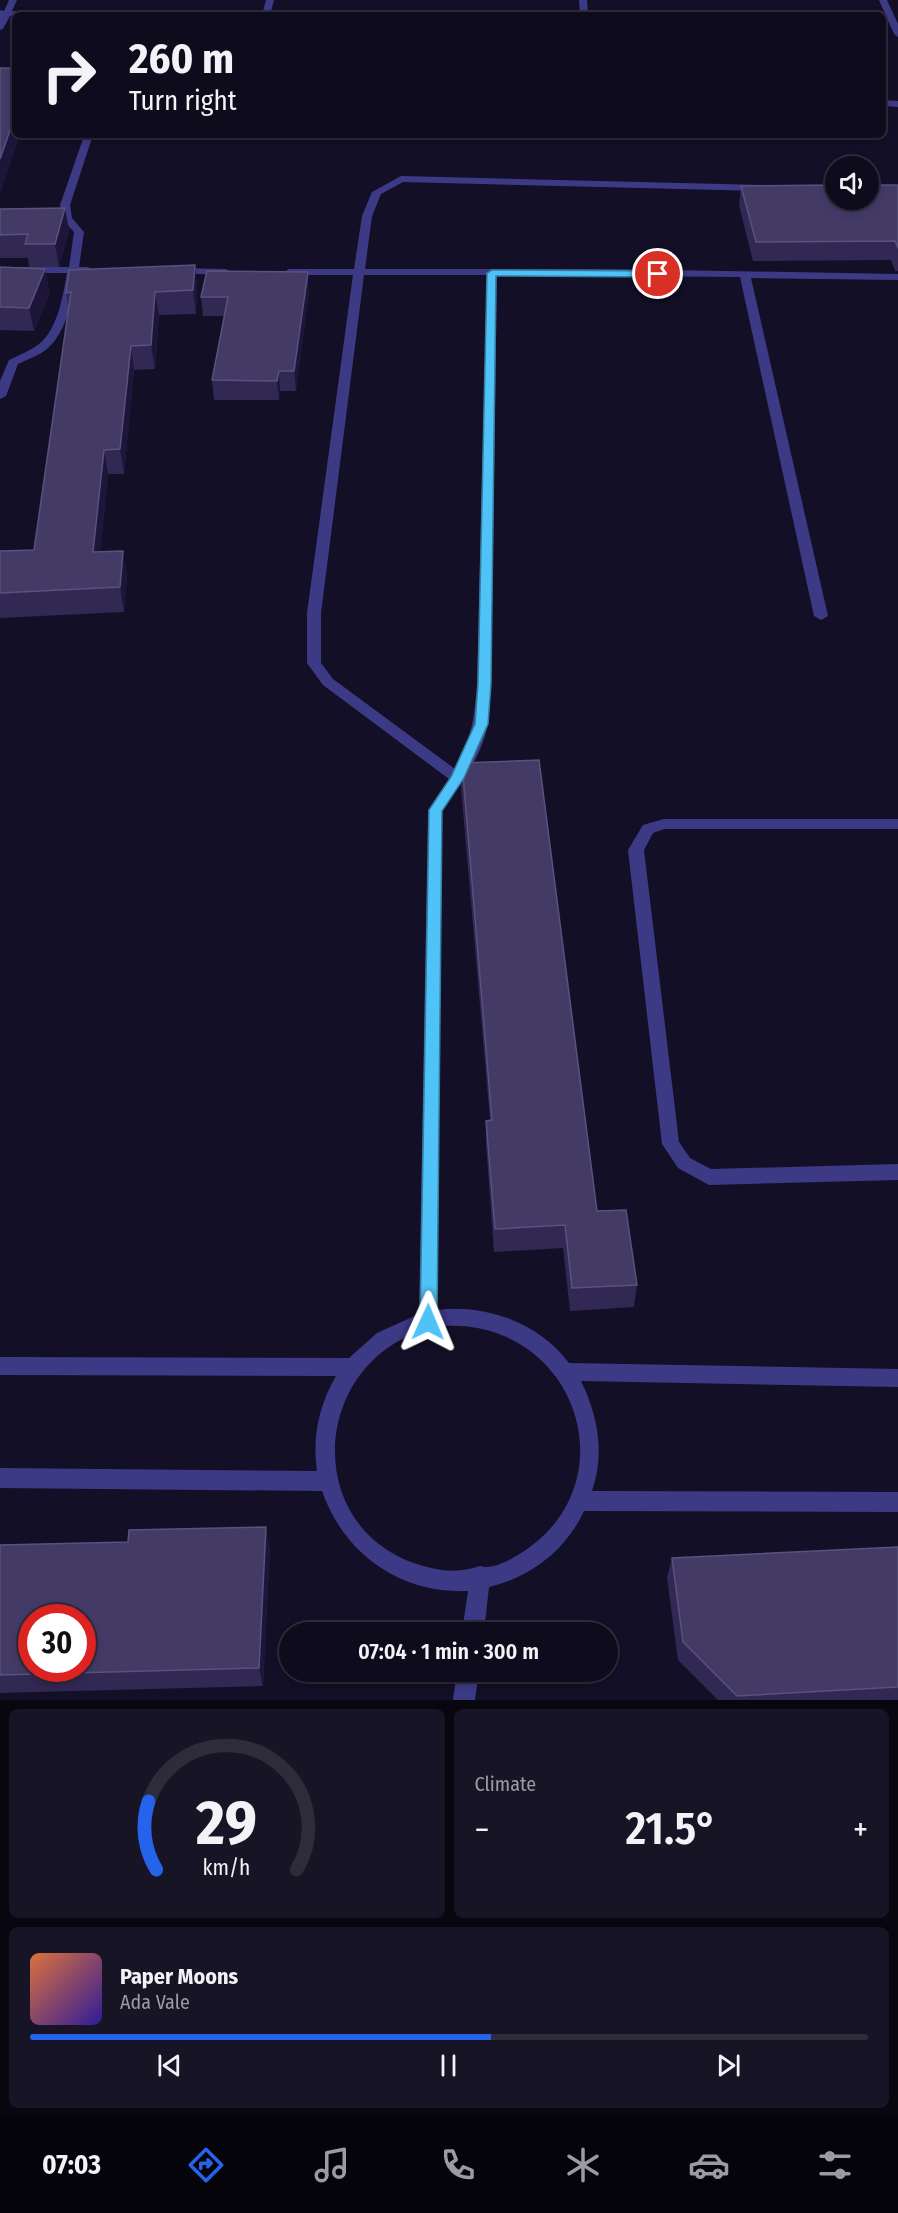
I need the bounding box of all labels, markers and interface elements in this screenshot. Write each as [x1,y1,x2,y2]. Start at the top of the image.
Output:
text: 260 m [129,34,234,84]
icon: right [30,36,108,114]
text: Turn right [129,85,237,117]
map controls [825,156,879,210]
button: sound [825,156,879,210]
pin [632,248,683,299]
icon: arrive [641,257,674,290]
position arrow [396,1290,460,1354]
speed limit sign: 30 [18,1604,96,1682]
text: 07:04 · 1 min · 300 m [358,1638,539,1665]
text: Climate [475,1772,536,1796]
text: 29 [195,1786,257,1861]
text: 21.5° [625,1802,717,1856]
text: − [475,1810,489,1850]
text: + [853,1810,868,1850]
text: km/h [203,1856,251,1882]
text: Paper Moons [120,1963,238,1990]
text: Ada Vale [120,1990,190,2014]
icon: previous [153,2049,186,2082]
icon: pause [432,2049,465,2082]
icon: next [712,2049,745,2082]
icon: directions [185,2144,227,2186]
icon: music [311,2144,353,2186]
icon: phone [437,2144,479,2186]
icon: climate [562,2144,604,2186]
icon: car [688,2144,730,2186]
icon: filters [814,2144,856,2186]
text: 07:03 [42,2149,101,2181]

